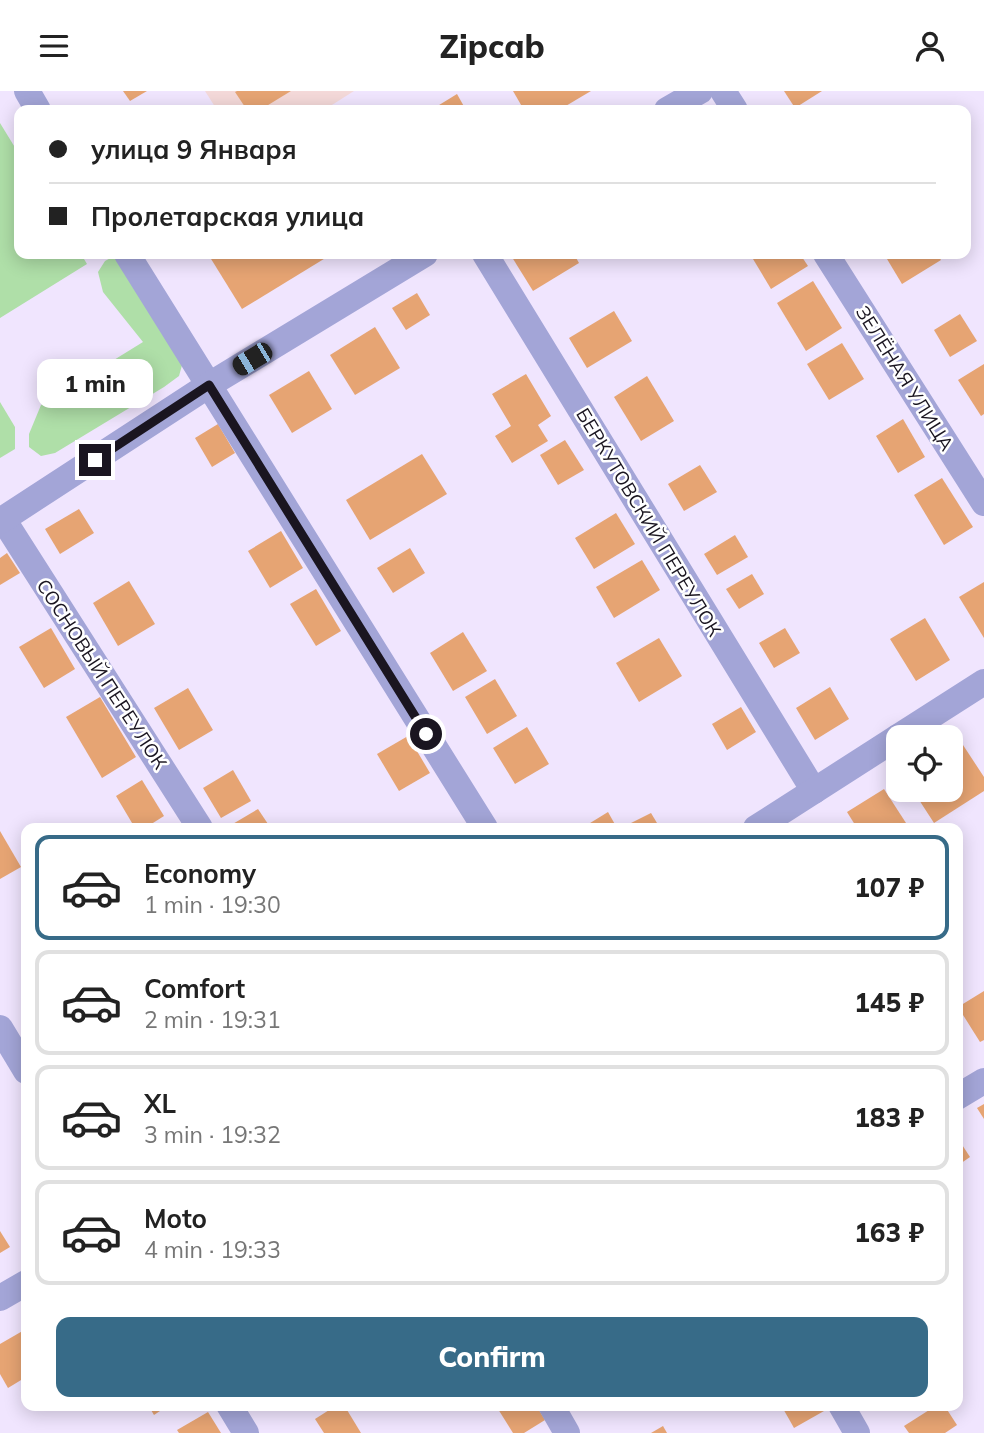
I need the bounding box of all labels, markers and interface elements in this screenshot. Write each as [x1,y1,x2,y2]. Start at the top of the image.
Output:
text: Zipcab [439,26,545,66]
icon: menu [35,27,73,65]
icon: person [911,27,949,65]
text: улица 9 Января [91,133,297,166]
text: Пролетарская улица [91,200,364,233]
street label: ЗЕЛЁНАЯ УЛИЦА [851,301,959,455]
car [229,339,276,379]
callout: 1 min [37,359,153,407]
text: 1 min [64,369,126,398]
street label: БЕРКУТОВСКИЙ ПЕРЕУЛОК [571,404,727,641]
route end [79,444,111,476]
street label: СОСНОВЫЙ ПЕРЕУЛОК [32,574,173,774]
route start [410,718,442,750]
map controls [886,725,963,802]
button: locate [886,725,963,802]
icon: car [60,856,123,919]
text: Economy [144,857,256,890]
text: 107 ₽ [854,871,924,904]
text: 1 min · 19:30 [144,890,281,919]
icon: car [60,971,123,1034]
text: Comfort [144,972,245,1005]
text: 145 ₽ [854,986,924,1019]
text: 2 min · 19:31 [144,1005,281,1034]
icon: car [60,1086,123,1149]
text: XL [144,1087,176,1120]
text: 183 ₽ [854,1101,924,1134]
text: 3 min · 19:32 [144,1120,281,1149]
icon: car [60,1201,123,1264]
text: Moto [144,1202,207,1235]
text: 163 ₽ [854,1216,924,1249]
text: 4 min · 19:33 [144,1235,281,1264]
button: Confirm [56,1317,928,1397]

